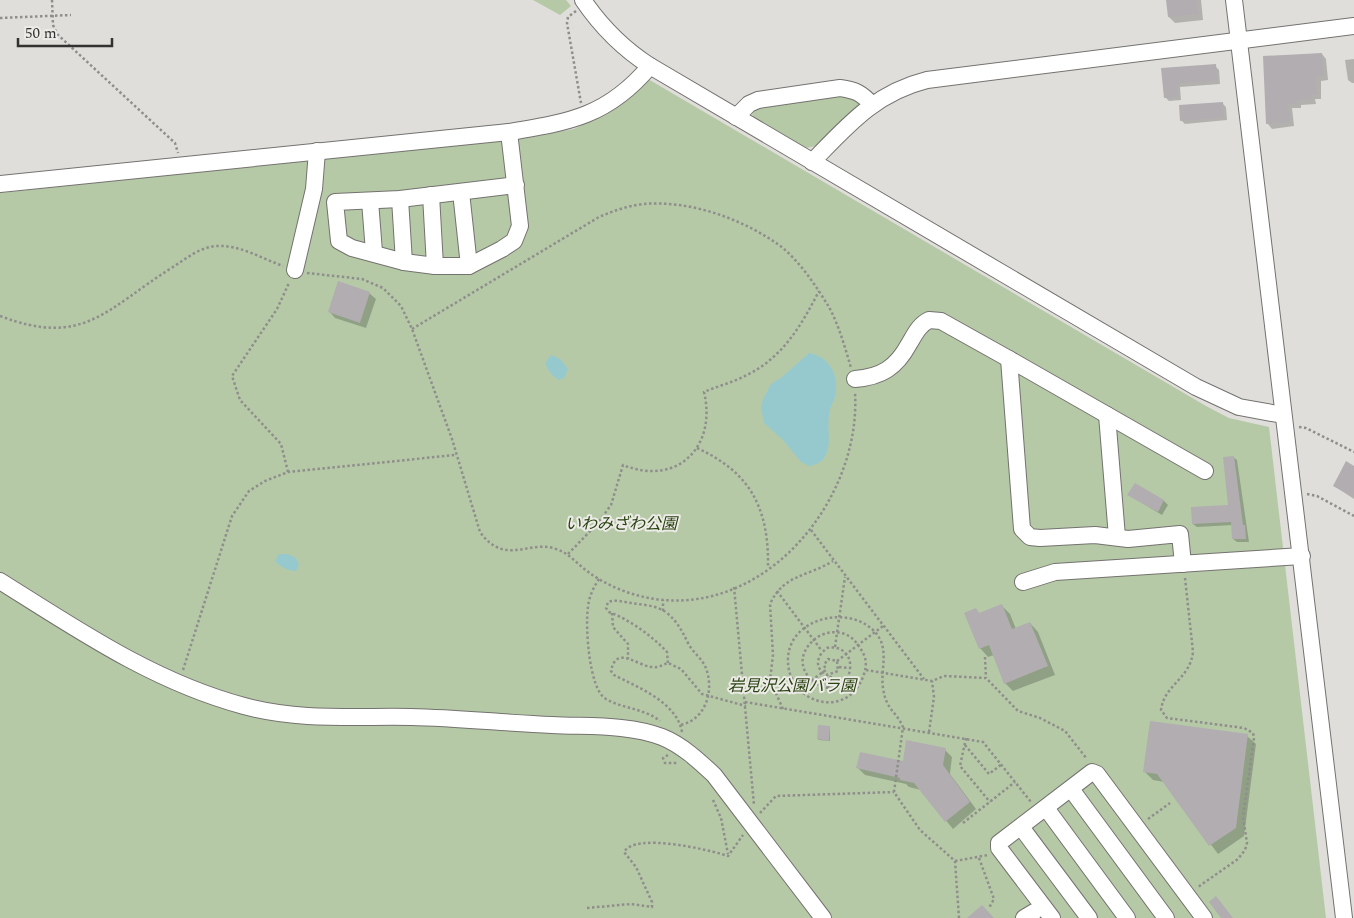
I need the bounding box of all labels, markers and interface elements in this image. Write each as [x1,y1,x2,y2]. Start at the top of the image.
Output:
scale bar [18,15,111,47]
text: 50 m [25,22,57,45]
park label: いわみざわ公園 [565,512,679,536]
park label: 岩見沢公園バラ園 [728,674,858,698]

